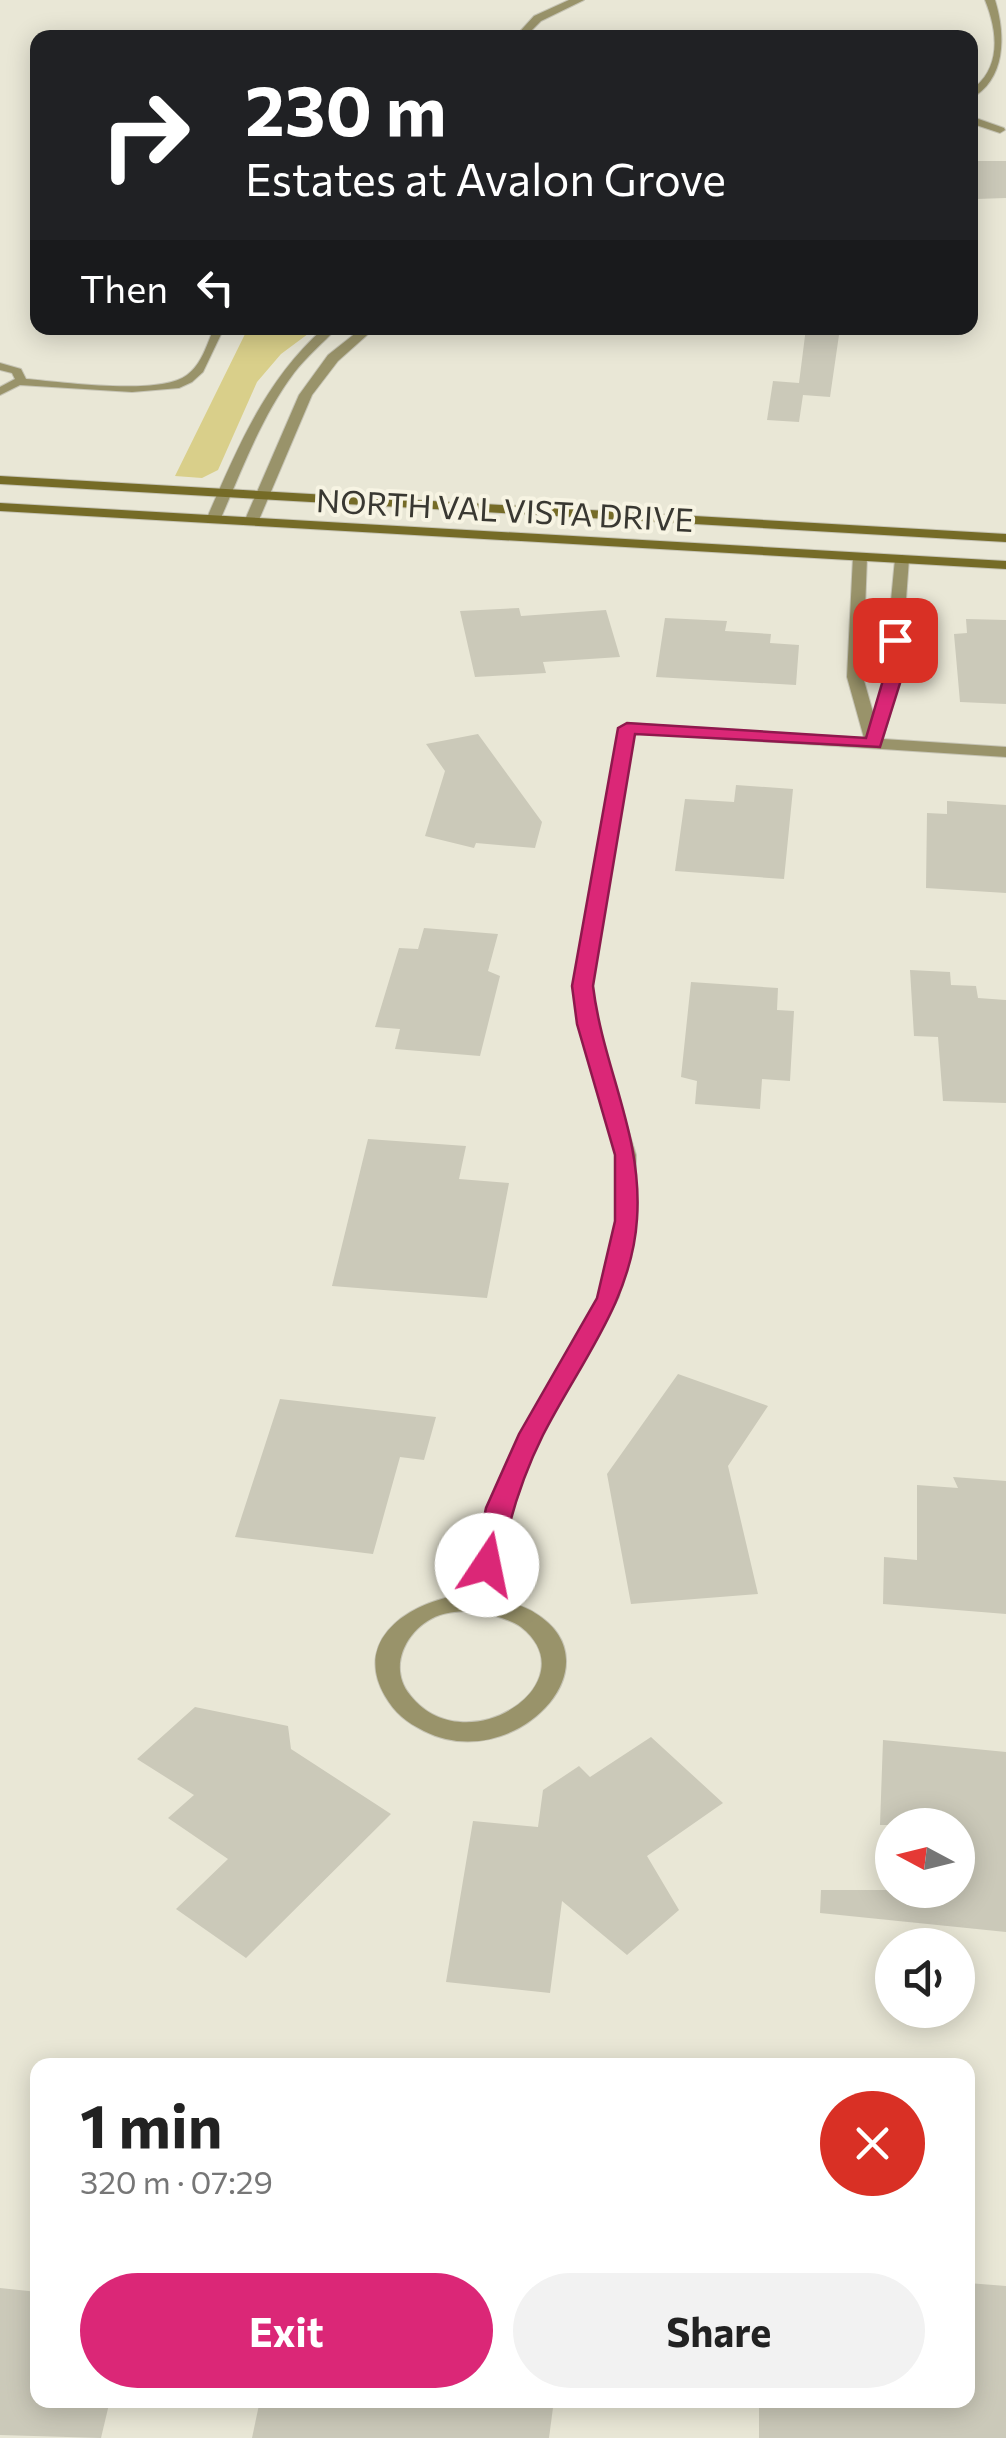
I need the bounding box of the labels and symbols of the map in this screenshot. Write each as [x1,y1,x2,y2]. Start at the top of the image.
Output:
street label: NORTH VAL VISTA DRIVE [315,479,695,539]
pin [853,598,938,683]
position arrow [435,1513,539,1617]
north arrow [875,1808,975,1908]

